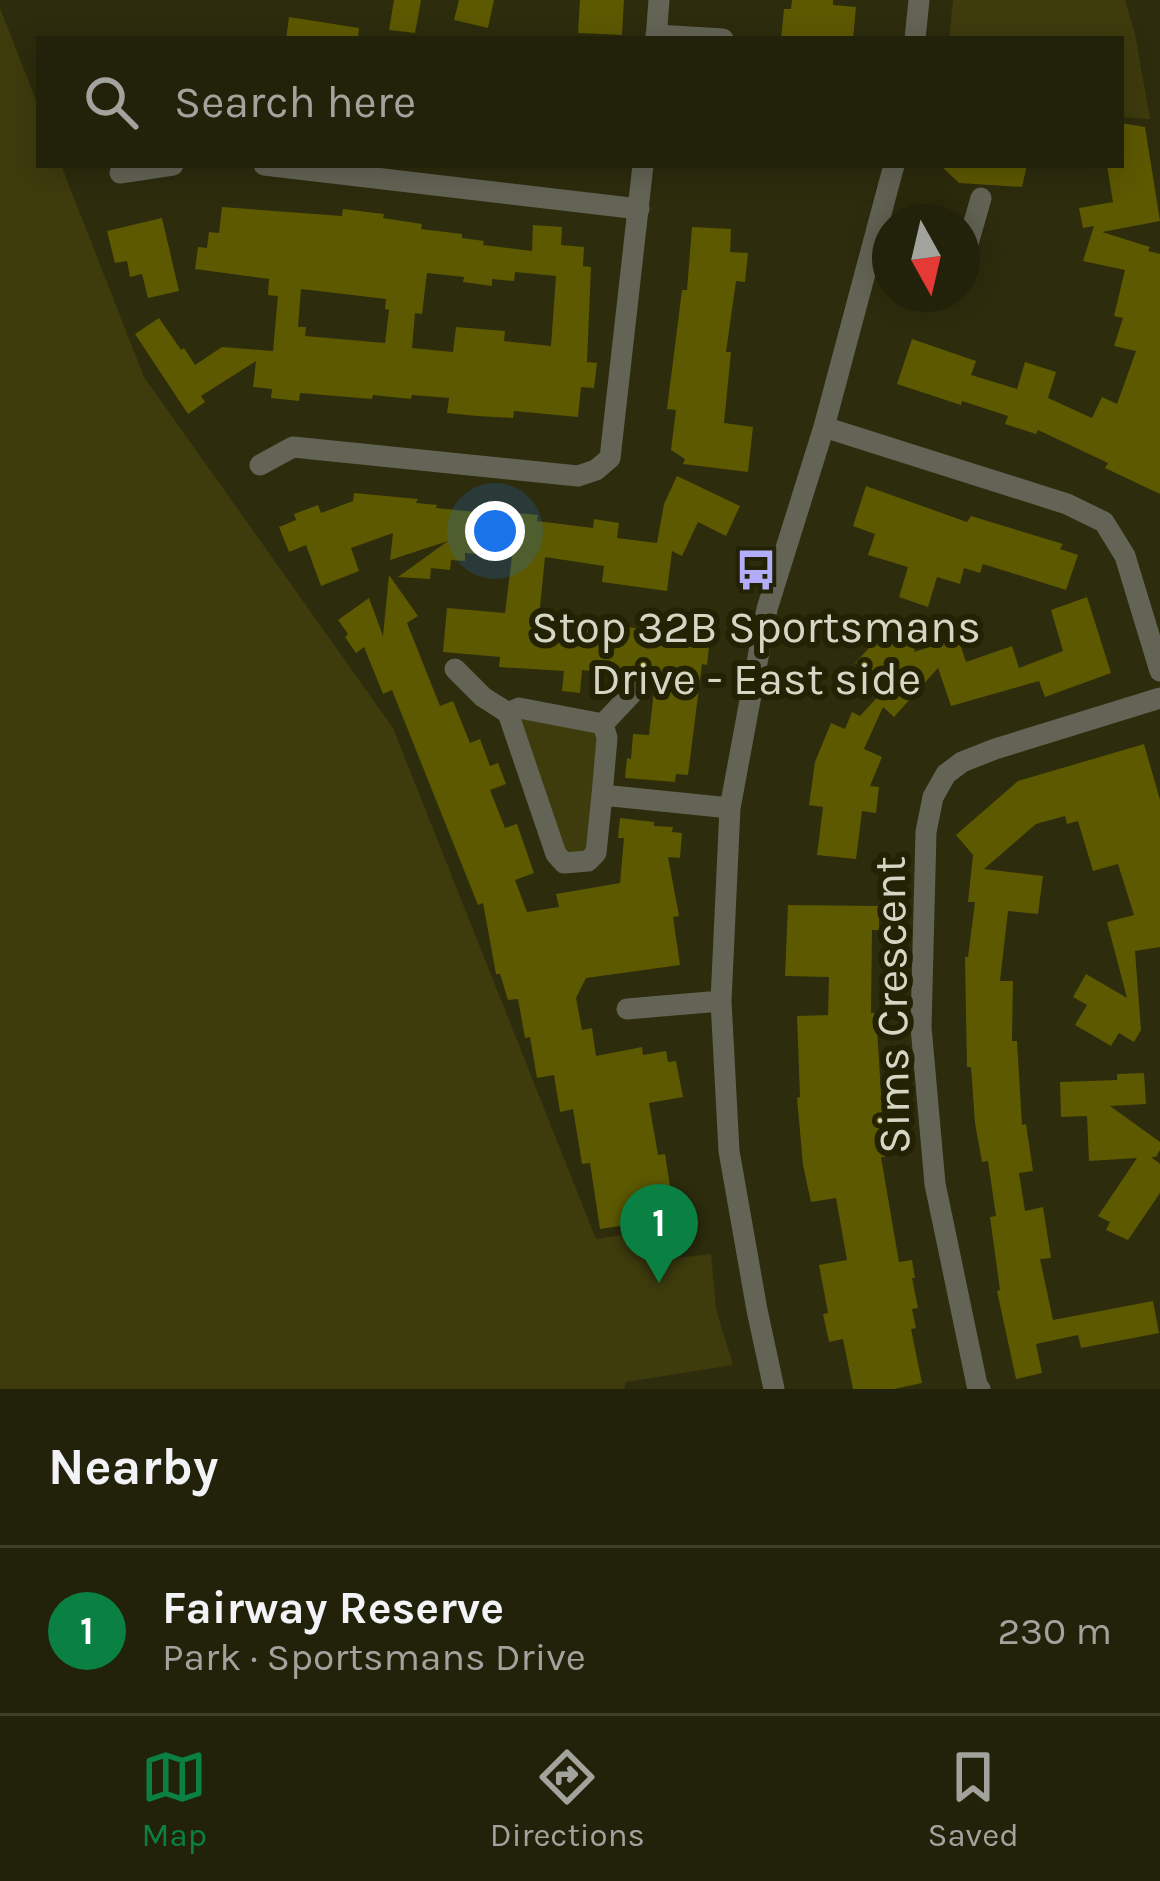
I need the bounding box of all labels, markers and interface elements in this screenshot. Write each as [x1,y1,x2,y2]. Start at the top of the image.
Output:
search box [36,36,1124,168]
icon: search [78,69,144,135]
text: Search here [174,76,416,128]
north arrow [872,204,980,312]
your location [465,501,525,561]
bus stop icon: Stop 32B Sportsmans Drive - East side [733,547,779,593]
place label: Stop 32B Sportsmans Drive - East side [531,601,981,705]
street label: Sims Crescent [863,856,921,1154]
pin: 1 [620,1184,698,1283]
text: Nearby [48,1437,218,1497]
text: Fairway Reserve [162,1582,504,1634]
text: 1 [80,1608,94,1654]
text: 230 m [997,1608,1112,1654]
text: Park · Sportsmans Drive [162,1634,586,1680]
tab: Map [141,1744,207,1854]
tab: Directions [490,1744,645,1854]
tab: Saved [928,1744,1019,1854]

